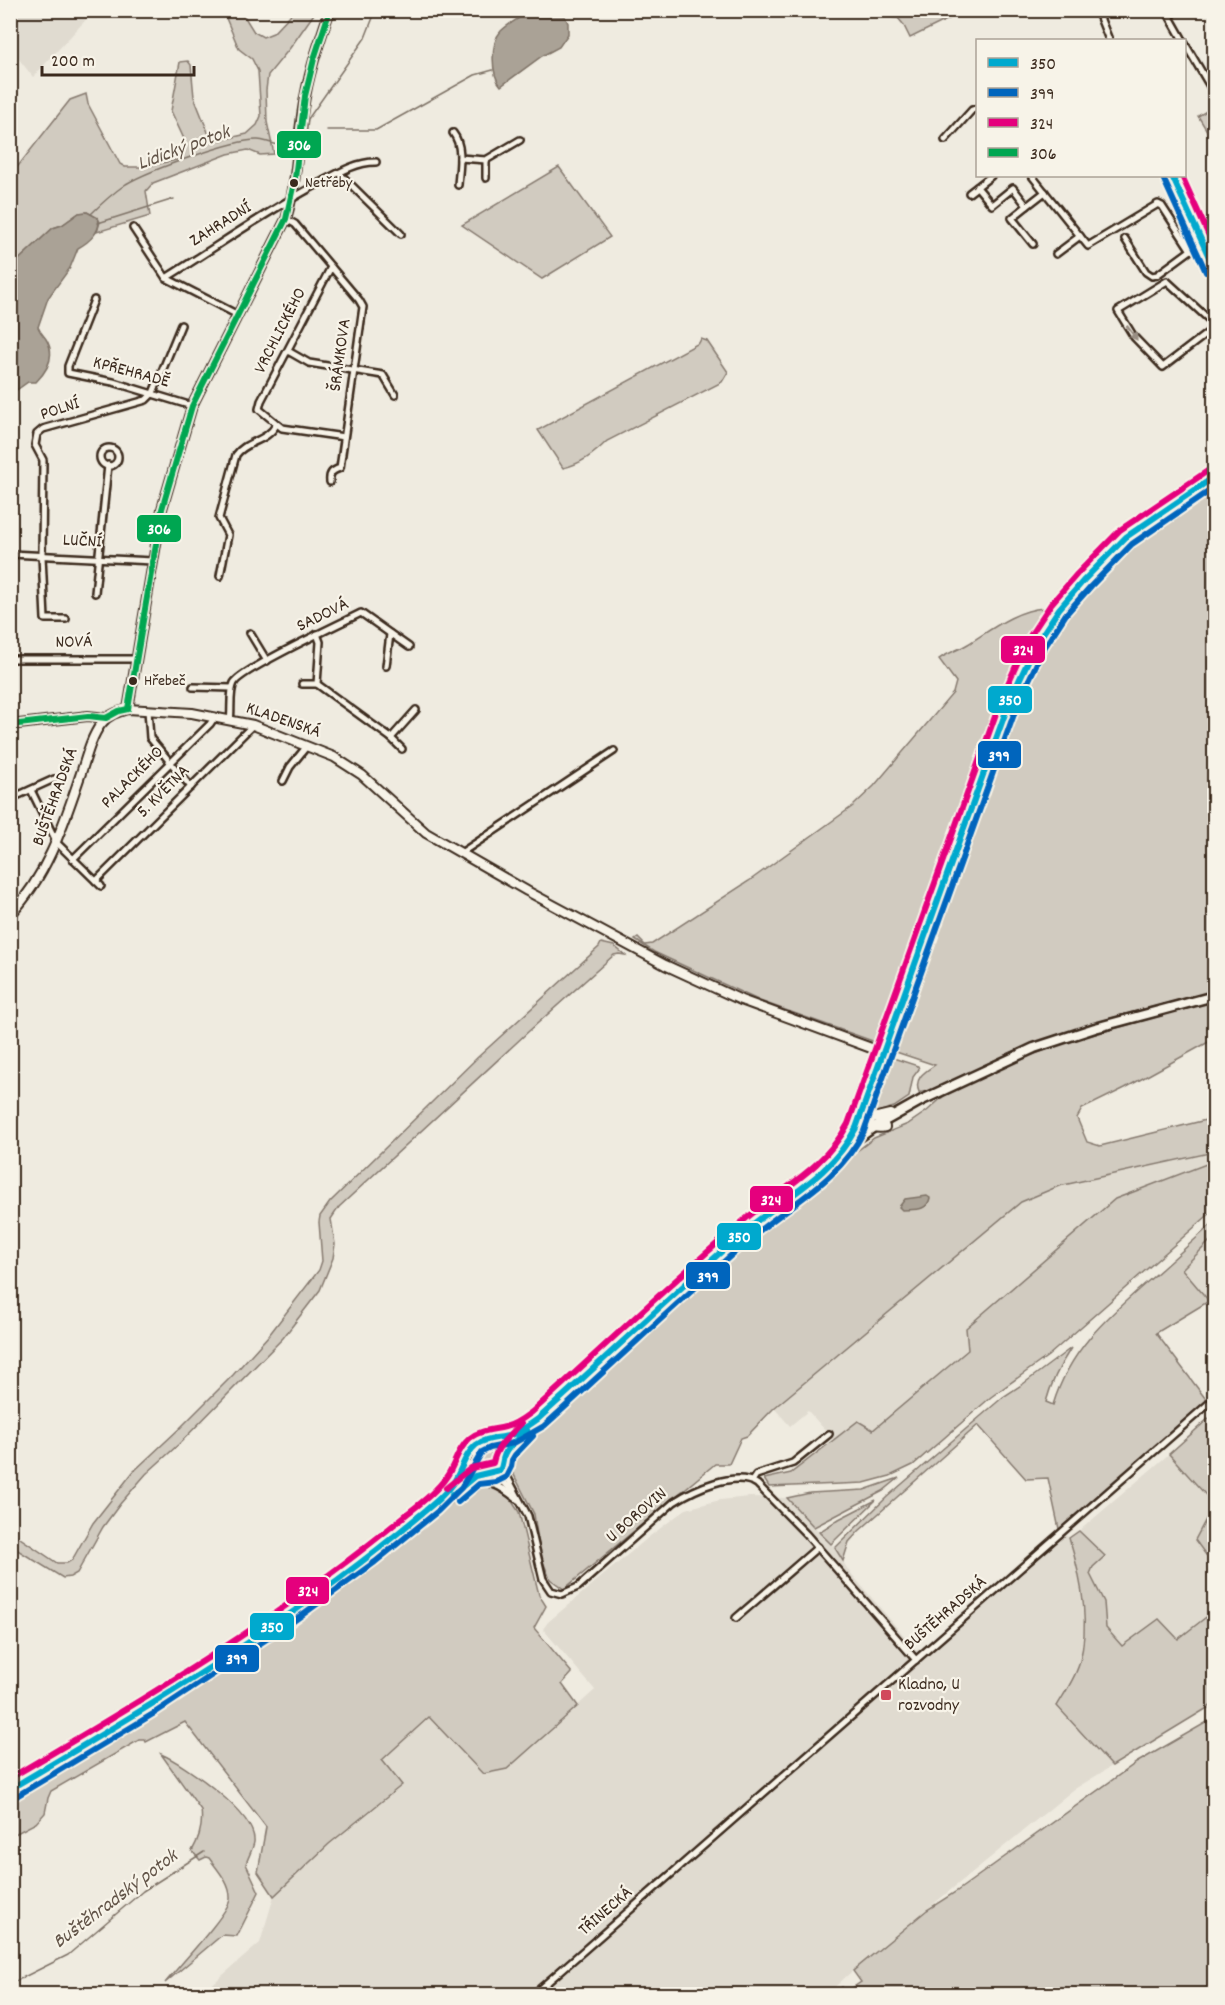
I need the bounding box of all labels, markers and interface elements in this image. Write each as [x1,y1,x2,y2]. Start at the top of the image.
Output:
scale bar [42,39,194,77]
legend [976,39,1186,177]
text: 200 m [51,50,95,75]
text: 350 [1030,53,1056,78]
text: 399 [1030,83,1054,108]
text: 324 [1030,113,1053,138]
water label: Lidický potok [134,119,236,179]
line badge: 306 [276,130,322,159]
text: 306 [287,135,311,158]
text: 306 [1030,143,1057,168]
place label: Netřeby [305,172,353,195]
marker: Netřeby [288,177,300,189]
street label: ZAHRADNÍ [185,196,258,254]
street label: VRCHLICKÉHO [249,284,313,378]
street label: ŠRÁMKOVA [324,317,358,393]
one-way arrow [1126,325,1138,341]
street label: KPŘEHRADĚ [90,351,172,395]
street label: POLNÍ [37,392,84,428]
line badge: 306 [136,514,182,543]
text: 306 [147,519,171,542]
street label: LUČNÍ [62,528,103,556]
street label: SADOVÁ [293,593,353,639]
street label: NOVÁ [55,630,93,656]
line badge: 324 [1000,635,1046,664]
text: 324 [1013,640,1033,663]
place label: Hřebeč [144,670,186,693]
marker: Hřebeč [127,675,139,687]
line badge: 350 [987,685,1033,714]
text: 350 [998,690,1022,713]
street label: KLADENSKÁ [242,697,324,745]
line badge: 399 [977,740,1022,769]
street label: PALACKÉHO [96,741,170,815]
street label: BUŠTĚHRADSKÁ [27,744,85,850]
text: 399 [988,746,1010,769]
street label: 5. KVĚTNA [132,760,196,824]
line badge: 324 [749,1185,794,1213]
text: 324 [761,1190,781,1213]
line badge: 350 [716,1222,762,1251]
text: 350 [727,1227,751,1250]
line badge: 399 [685,1261,731,1290]
text: 399 [697,1267,719,1290]
street label: U BOROVIN [601,1482,673,1550]
street label: BUŠTĚHRADSKÁ [899,1571,993,1657]
line badge: 324 [285,1576,330,1605]
text: 324 [298,1581,318,1604]
line badge: 350 [249,1612,295,1641]
text: 350 [260,1617,284,1640]
line badge: 399 [214,1644,260,1673]
text: 399 [226,1649,248,1672]
place label: Kladno, U rozvodny [898,1673,960,1719]
marker: Kladno, U rozvodny [879,1688,893,1702]
water label: Buštěhradský potok [48,1843,186,1956]
street label: TŘINECKÁ [573,1881,639,1943]

